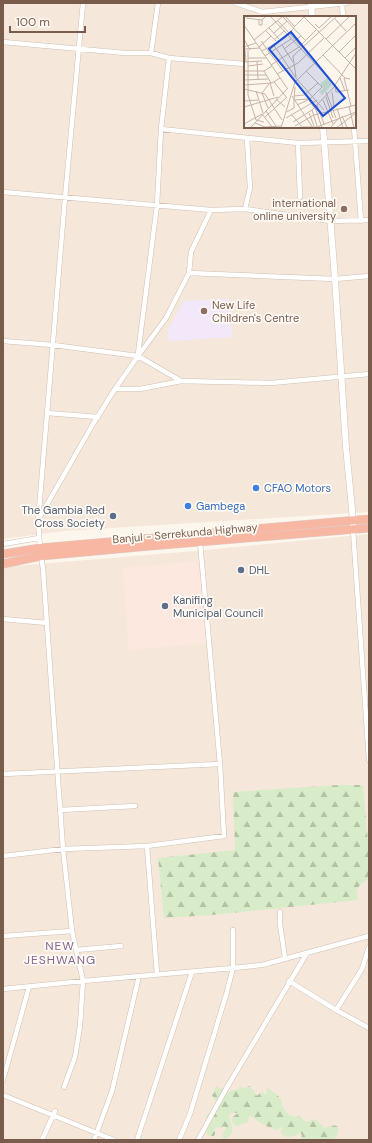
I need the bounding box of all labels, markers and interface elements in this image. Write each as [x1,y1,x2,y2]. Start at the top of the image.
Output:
scale bar [10,8,85,34]
text: 100 m [16,14,50,30]
inset map [244,16,356,128]
place label: international online university [253,196,336,223]
marker: international online university [339,204,349,214]
place label: New Life Children's Centre [212,298,299,325]
marker: New Life Children's Centre [199,306,209,316]
place label: CFAO Motors [264,481,331,495]
marker: CFAO Motors [251,483,261,493]
place label: Gambega [196,499,245,513]
marker: Gambega [183,501,193,511]
place label: The Gambia Red Cross Society [21,503,105,530]
marker: The Gambia Red Cross Society [108,511,118,521]
street label: Banjul - Serrekunda Highway [112,520,258,546]
place label: DHL [249,563,270,577]
marker: DHL [236,565,246,575]
place label: Kanifing Municipal Council [173,593,263,620]
marker: Kanifing Municipal Council [160,601,170,611]
district label: NEW JESHWANG [24,938,96,968]

